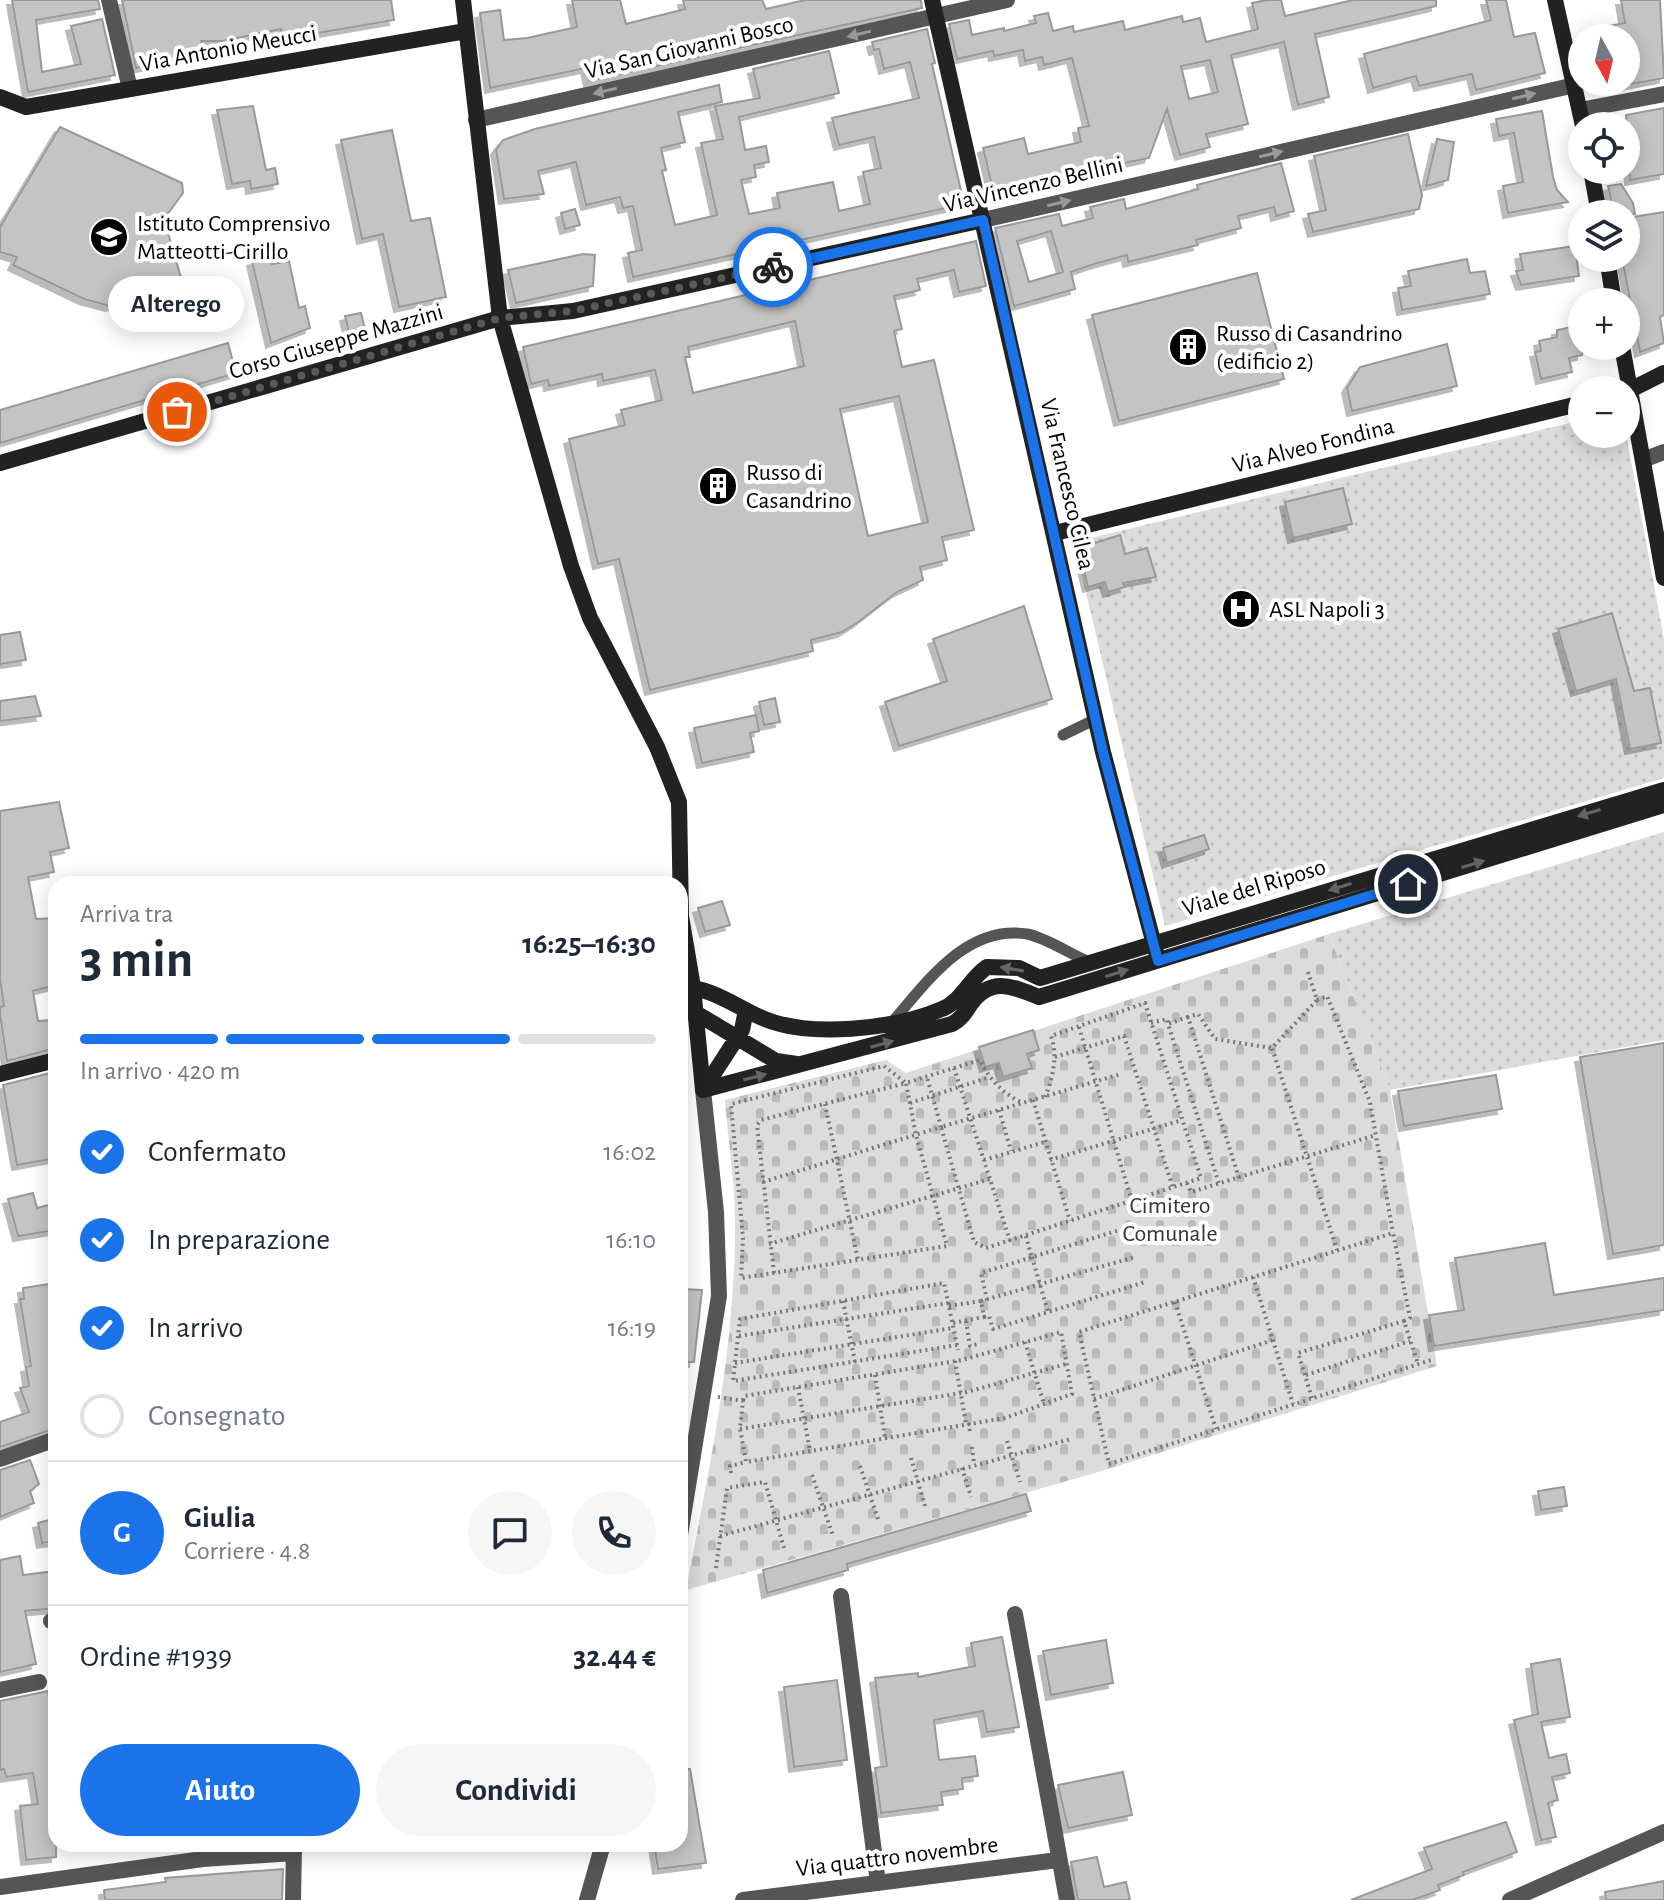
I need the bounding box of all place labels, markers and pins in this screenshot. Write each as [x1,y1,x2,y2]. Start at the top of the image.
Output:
place label: Istituto Comprensivo Matteotti-Cirillo [137,212,330,264]
school or university icon: Istituto Comprensivo Matteotti-Cirillo [88,216,130,258]
callout: Alterego [109,276,245,332]
place label: Russo di Casandrino (edificio 2) [1216,322,1403,374]
building icon: Russo di Casandrino (edificio 2) [1167,326,1209,368]
pin [143,378,211,446]
place label: Russo di Casandrino [746,461,852,513]
building icon: Russo di Casandrino [697,465,739,507]
hospital icon: ASL Napoli 3 [1220,588,1262,630]
place label: ASL Napoli 3 [1269,598,1385,622]
pin [1374,850,1442,918]

